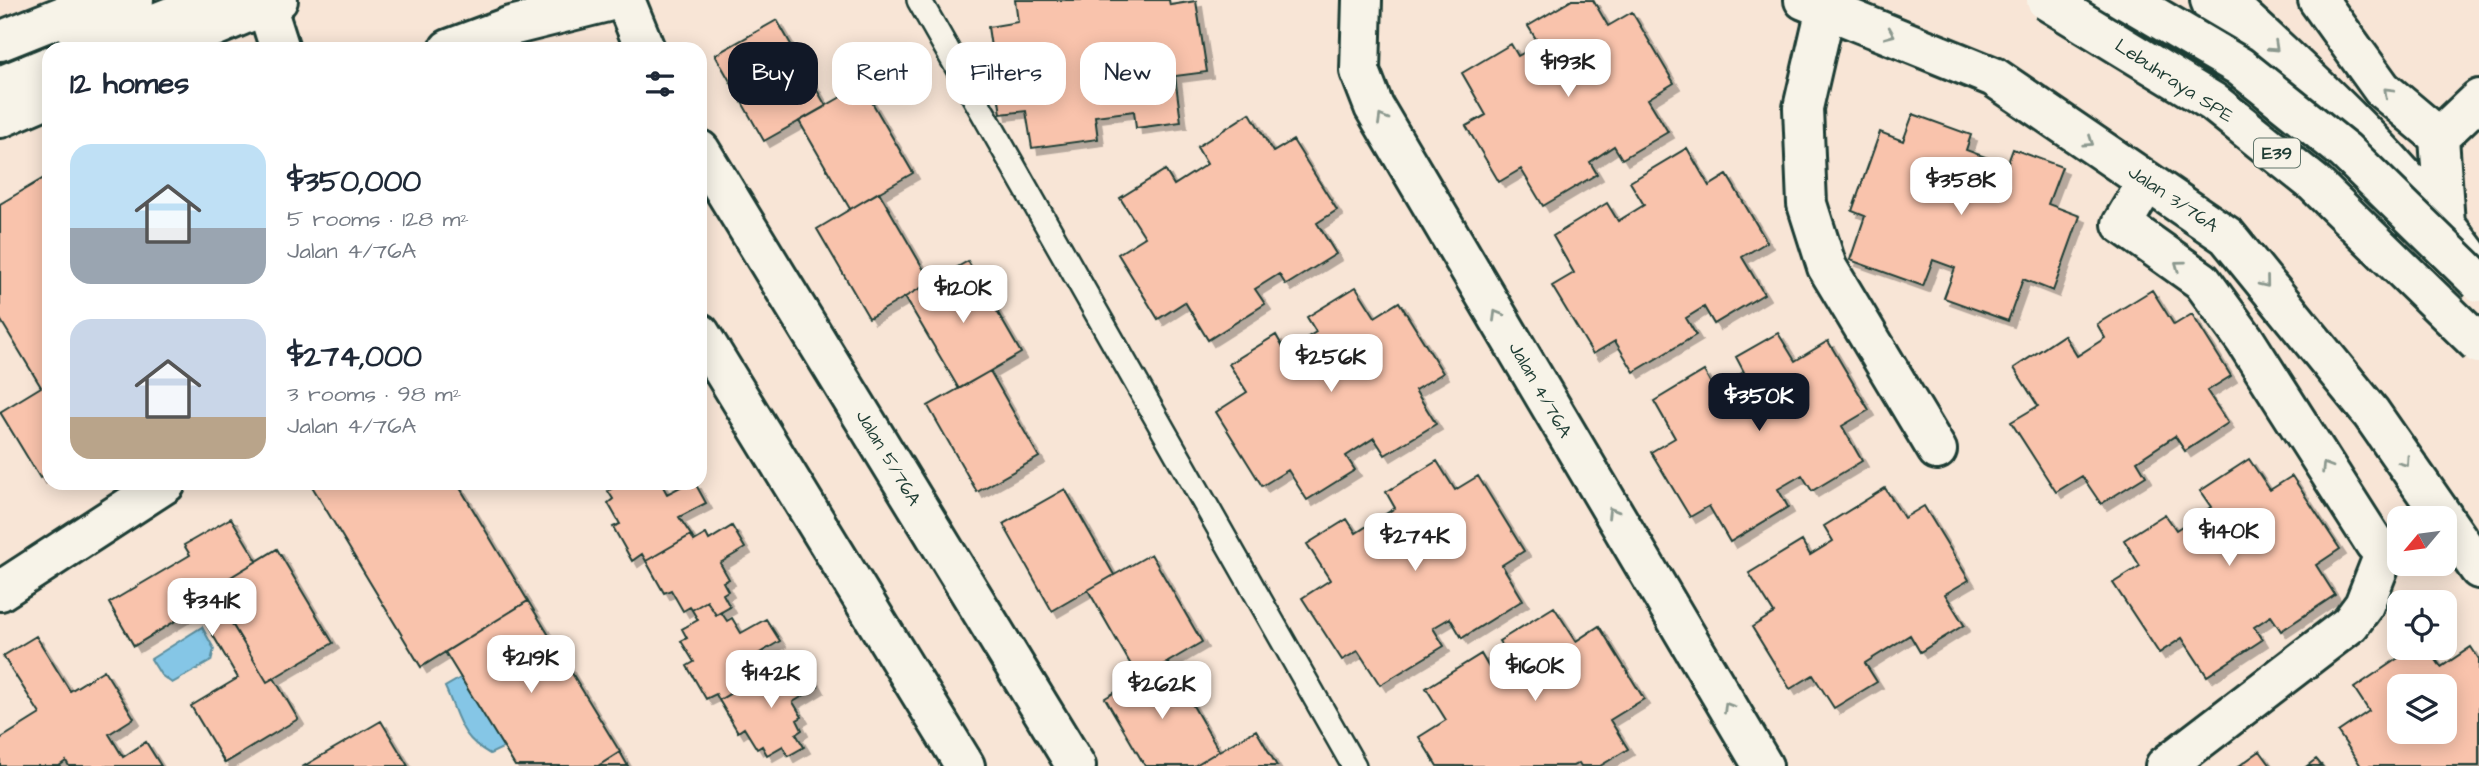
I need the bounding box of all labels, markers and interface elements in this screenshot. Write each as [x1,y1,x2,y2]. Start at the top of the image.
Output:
one-way arrow [1884,26,1896,40]
street label: Lebuhraya SPE [2109,32,2239,130]
one-way arrow [2266,38,2279,51]
pin: $193K [1519,40,1617,99]
chip: Buy [728,42,818,105]
chip: Rent [832,42,932,105]
chip: Filters [946,42,1066,105]
chip: New [1080,42,1176,105]
text: $193K [1541,46,1595,78]
text: 12 homes [70,63,189,105]
icon: filters [641,65,679,103]
one-way arrow [2383,88,2396,101]
one-way arrow [1377,114,1390,127]
one-way arrow [2081,134,2094,146]
road number: E39 [2254,138,2300,168]
pin: $358K [1912,158,2010,217]
street label: Jalan 3/76A [2123,159,2223,239]
text: $350,000 [287,161,421,203]
text: $358K [1926,164,1996,196]
icon: home [126,172,210,256]
text: 5 rooms · 128 m² [287,203,469,235]
text: Jalan 4/76A [287,235,416,267]
one-way arrow [2174,260,2187,273]
pin: $120K [914,266,1012,325]
text: $120K [934,272,992,304]
one-way arrow [2257,276,2270,288]
one-way arrow [1492,310,1505,323]
pin: $256K [1282,334,1380,394]
text: $274,000 [287,336,422,378]
street label: Jalan 4/76A [1502,337,1578,443]
text: $256K [1296,341,1366,373]
icon: home [126,347,210,431]
pin: $350K [1710,374,1808,433]
text: 3 rooms · 98 m² [287,378,461,410]
text: $350K [1724,380,1794,412]
street label: Jalan 5/76A [849,405,927,511]
text: Jalan 4/76A [287,410,416,442]
one-way arrow [2397,454,2409,467]
one-way arrow [2322,462,2334,475]
one-way arrow [1607,506,1620,519]
north arrow [2387,506,2457,576]
map controls [2387,506,2457,744]
pin: $140K [2180,508,2278,568]
pin: $274K [1366,514,1464,573]
text: $140K [2199,515,2259,547]
text: $274K [1380,520,1450,552]
pin: $341K [163,578,261,638]
text: $341K [183,585,241,617]
button: locate [2387,590,2457,660]
pin: $219K [482,636,580,695]
text: $219K [503,642,559,674]
pin: $160K [1486,644,1584,703]
pin: $142K [722,650,820,710]
text: $160K [1506,650,1564,682]
text: $142K [742,657,800,689]
pin: $262K [1113,662,1211,721]
text: $262K [1128,668,1196,700]
button: layers [2387,674,2457,744]
one-way arrow [1723,702,1736,715]

